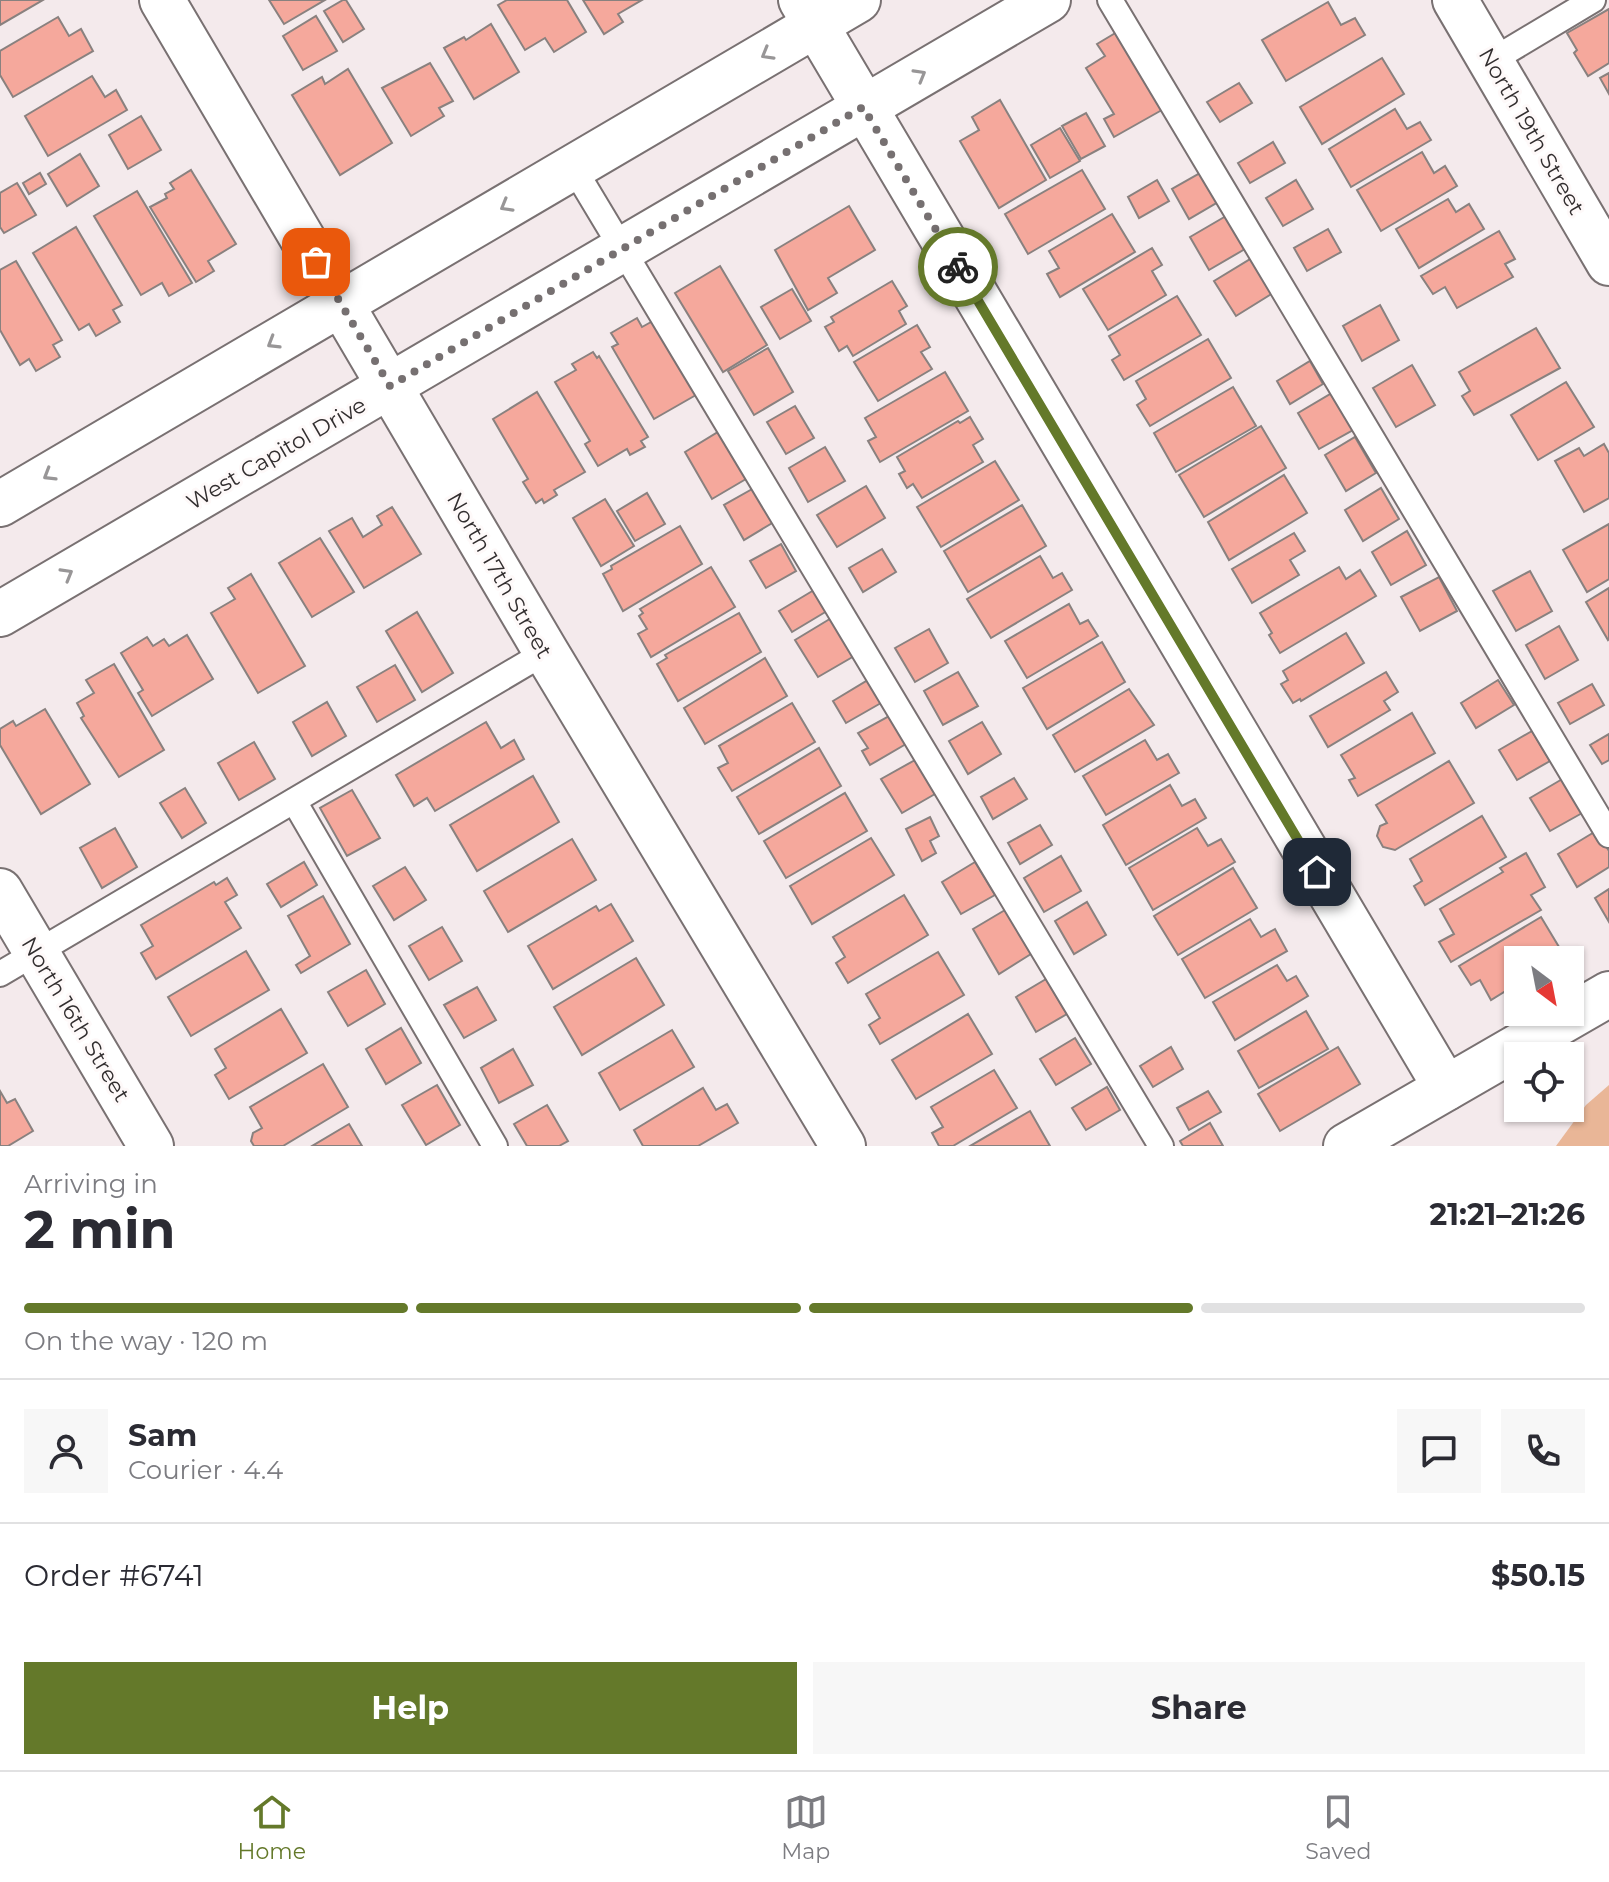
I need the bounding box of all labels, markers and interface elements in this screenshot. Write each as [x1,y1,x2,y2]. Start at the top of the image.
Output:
street label: North 19th Street [1473,43,1590,219]
one-way arrow [761,44,776,60]
one-way arrow [911,69,925,84]
one-way arrow [500,197,514,212]
courier [918,227,998,307]
pin [282,228,350,296]
icon: bag [294,240,338,284]
icon: bike [936,245,980,289]
one-way arrow [267,333,282,349]
street label: West Capitol Drive [182,391,371,516]
one-way arrow [43,465,58,481]
street label: North 17th Street [441,487,558,663]
one-way arrow [58,568,73,584]
pin [1283,838,1351,906]
icon: home [1295,850,1339,894]
street label: North 16th Street [16,932,136,1107]
north arrow [1504,946,1584,1026]
map controls [1504,946,1584,1122]
button: locate [1504,1042,1584,1122]
text: Arriving in [24,1168,158,1200]
text: 21:21–21:26 [1430,1196,1585,1233]
text: 2 min [24,1198,176,1261]
text: On the way · 120 m [24,1325,268,1357]
button: person [24,1409,108,1493]
button: chat [1397,1409,1481,1493]
button: phone [1501,1409,1585,1493]
text: Sam [128,1417,197,1454]
text: Courier · 4.4 [128,1454,283,1486]
text: Order #6741 [24,1557,204,1594]
text: $50.15 [1491,1557,1585,1594]
button: Help [24,1662,797,1754]
button: Share [813,1662,1585,1754]
tab: Home [238,1790,306,1865]
tab: Map [781,1790,830,1865]
tab: Saved [1305,1790,1371,1865]

